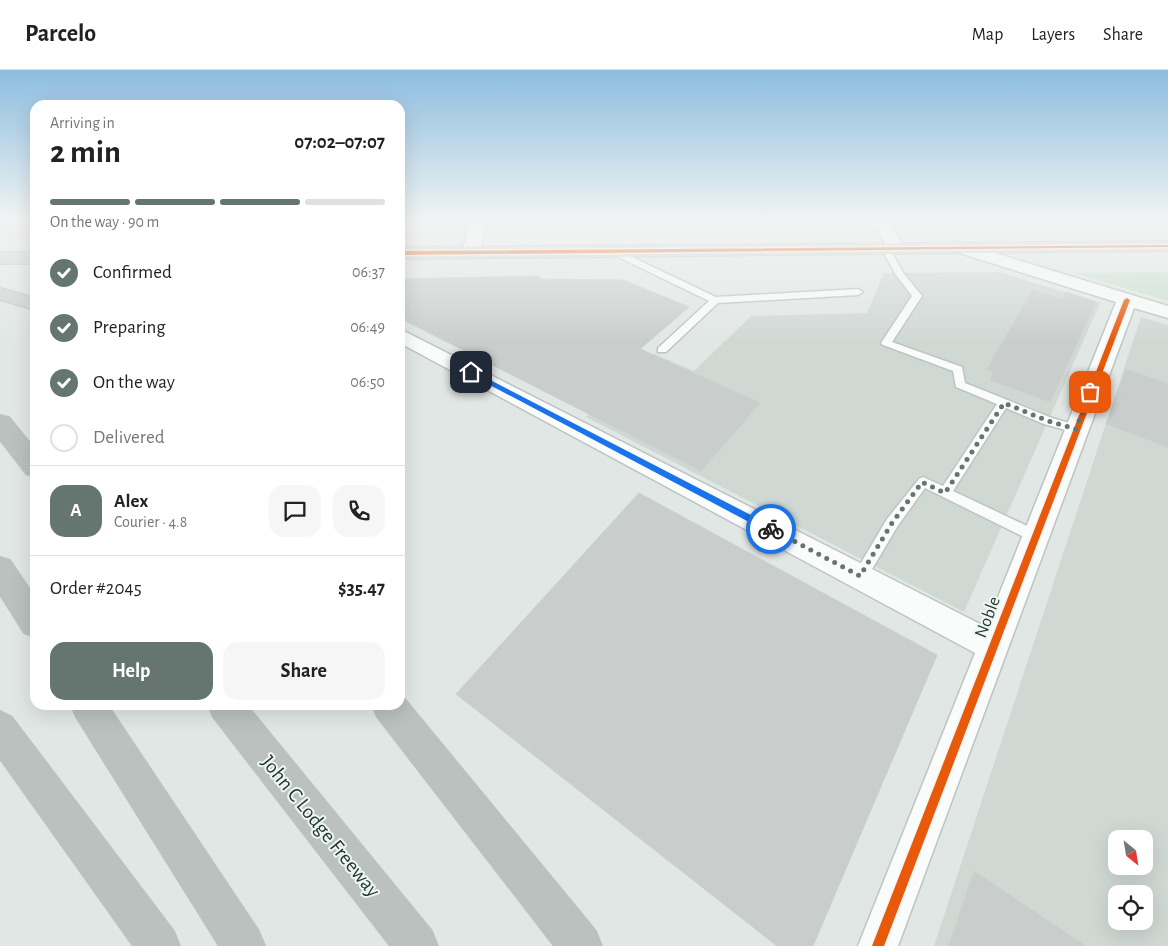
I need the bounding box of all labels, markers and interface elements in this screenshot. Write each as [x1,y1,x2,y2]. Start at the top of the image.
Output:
text: Parcelo [25,22,96,46]
text: Map [972,26,1003,44]
text: Layers [1031,26,1075,44]
text: Share [1103,26,1143,44]
text: Arriving in [50,115,115,131]
text: 07:02–07:07 [294,133,385,152]
text: 2 min [50,136,121,168]
text: On the way · 90 m [50,214,159,230]
icon: check [50,259,78,287]
text: Confirmed [93,263,172,282]
text: 06:37 [352,264,385,280]
icon: check [50,314,78,342]
text: Preparing [93,318,166,337]
text: 06:49 [350,319,385,335]
pin [450,351,492,393]
icon: home [457,358,485,386]
icon: check [50,369,78,397]
pin [1069,371,1111,413]
text: On the way [93,373,175,392]
text: 06:50 [350,374,385,390]
icon: bag [1076,378,1104,406]
text: Delivered [93,428,165,447]
button: chat [269,485,321,537]
button: phone [333,485,385,537]
text: Alex [114,492,148,511]
text: A [70,501,82,520]
courier [746,504,796,554]
text: Courier · 4.8 [114,514,187,530]
icon: bike [757,515,785,543]
text: Order #2045 [50,579,142,598]
text: $35.47 [338,579,385,598]
street label: Noble [972,594,1004,641]
button: Help [50,642,213,700]
button: Share [223,642,385,700]
street label: John C Lodge Freeway [257,752,384,901]
north arrow [1108,830,1152,875]
map controls [1108,830,1153,930]
button: locate [1108,885,1153,930]

